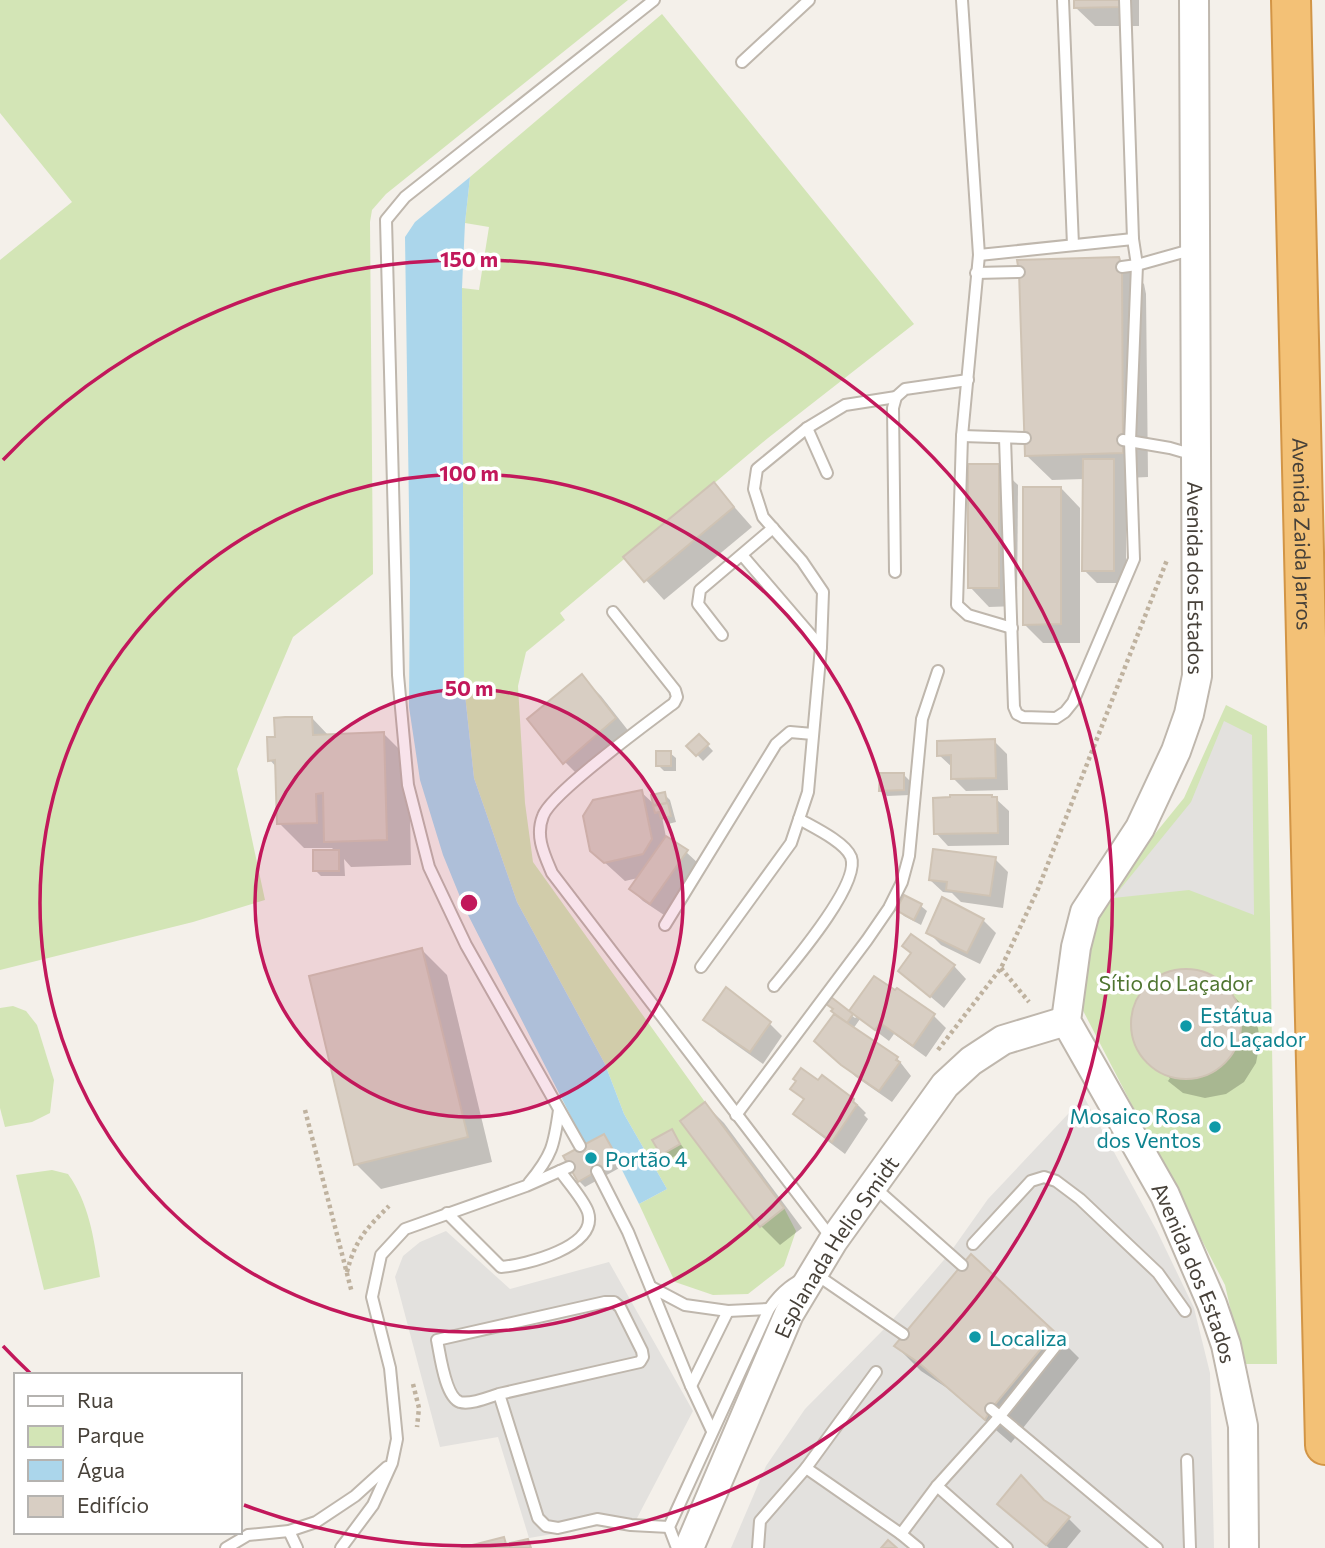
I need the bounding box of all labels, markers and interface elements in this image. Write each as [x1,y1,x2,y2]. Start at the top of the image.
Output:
text: 150 m [440,246,498,271]
street label: Avenida Zaida Jarros [1289,437,1318,631]
text: 100 m [439,460,499,485]
street label: Avenida dos Estados [1184,481,1209,675]
text: 50 m [445,675,493,700]
centre of rings [457,891,481,915]
park label: Sítio do Laçador [1099,970,1253,995]
place label: Estátua do Laçador [1200,1002,1306,1051]
marker: Estátua do Laçador [1178,1018,1194,1034]
place label: Mosaico Rosa dos Ventos [1069,1103,1201,1152]
marker: Mosaico Rosa dos Ventos [1207,1119,1223,1135]
place label: Portão 4 [605,1146,688,1171]
marker: Portão 4 [583,1150,599,1166]
street label: Esplanada Helio Smidt [768,1151,903,1341]
street label: Avenida dos Estados [1148,1177,1242,1365]
place label: Localiza [989,1325,1067,1350]
marker: Localiza [967,1329,983,1345]
legend [14,1373,242,1534]
text: Rua [77,1387,114,1412]
text: Parque [77,1422,144,1447]
text: Água [77,1457,125,1482]
text: Edifício [77,1492,149,1517]

